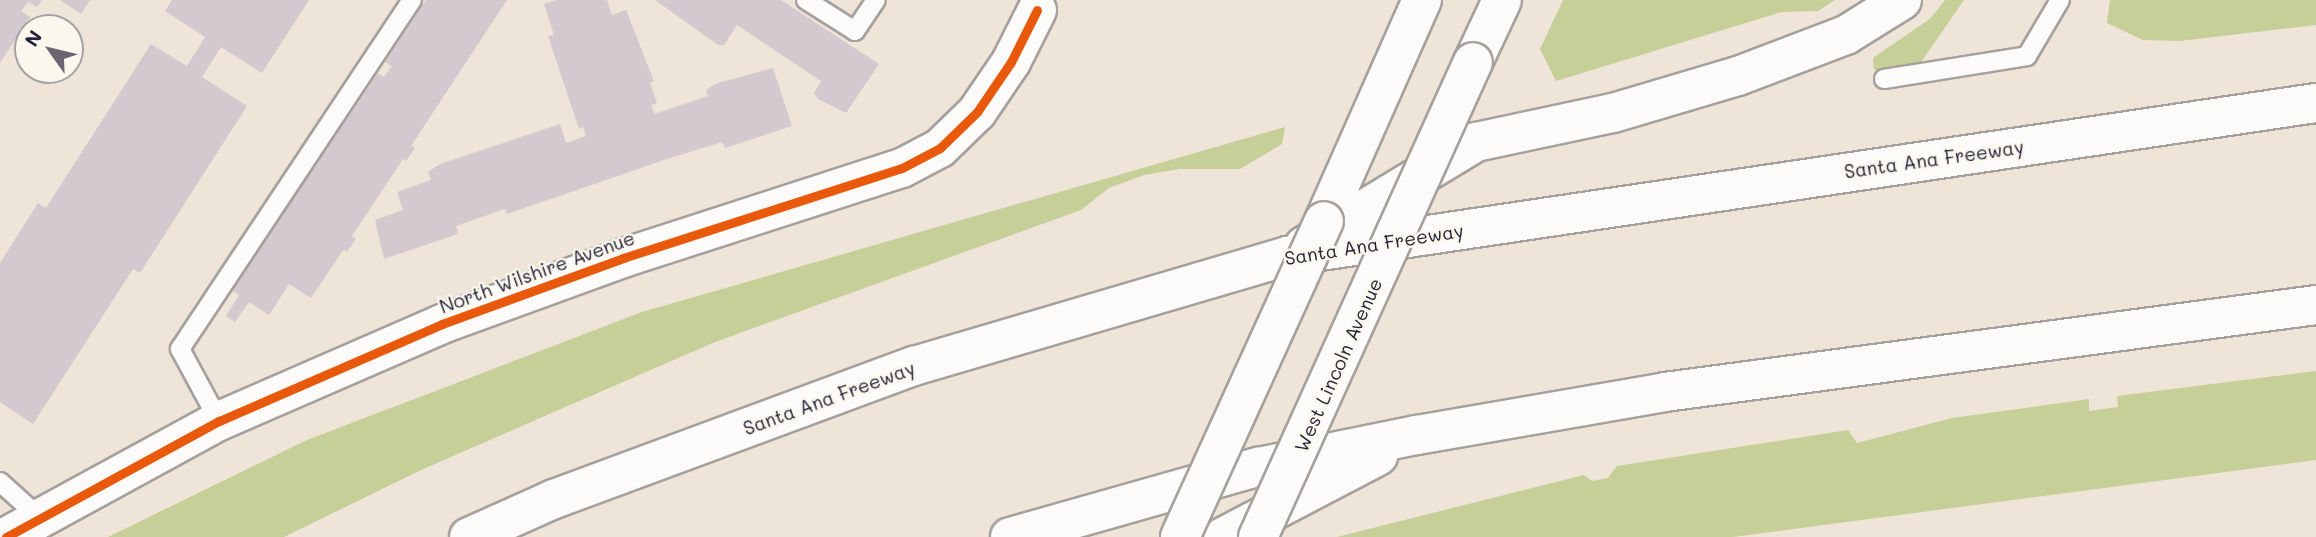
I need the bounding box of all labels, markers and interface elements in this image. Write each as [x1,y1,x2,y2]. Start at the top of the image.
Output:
north arrow [14,14,84,84]
text: N [18,25,47,51]
street label: Santa Ana Freeway [1843,135,2025,183]
street label: Santa Ana Freeway [1283,219,1465,269]
street label: North Wilshire Avenue [436,226,638,318]
street label: West Lincoln Avenue [1289,274,1387,456]
street label: Santa Ana Freeway [740,356,918,440]

